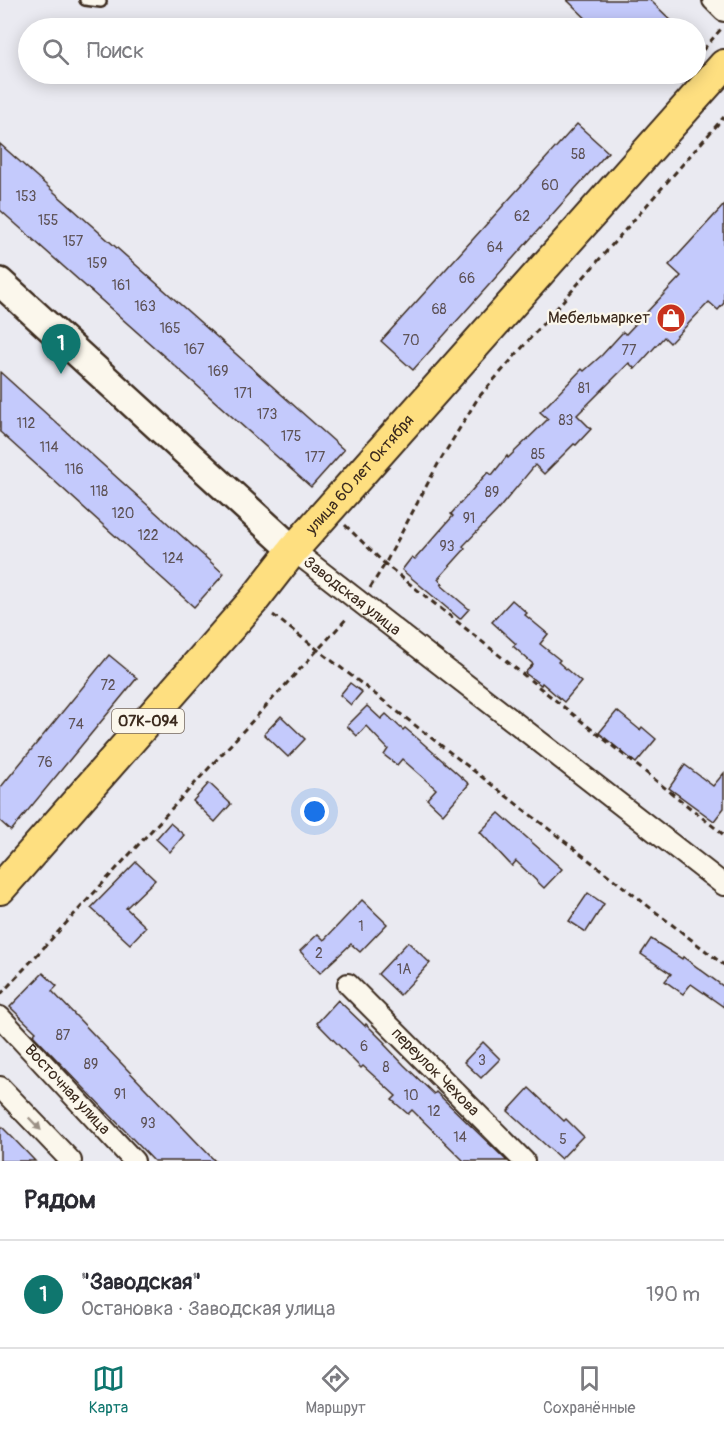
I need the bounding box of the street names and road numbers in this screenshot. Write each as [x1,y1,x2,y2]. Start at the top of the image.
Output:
street label: улица 60 лет Октября [301,411,418,539]
street label: Заводская улица [300,552,405,640]
road number: 07К-094 [112,709,184,733]
street label: переулок Чехова [387,1024,484,1120]
street label: Восточная улица [20,1040,114,1139]

